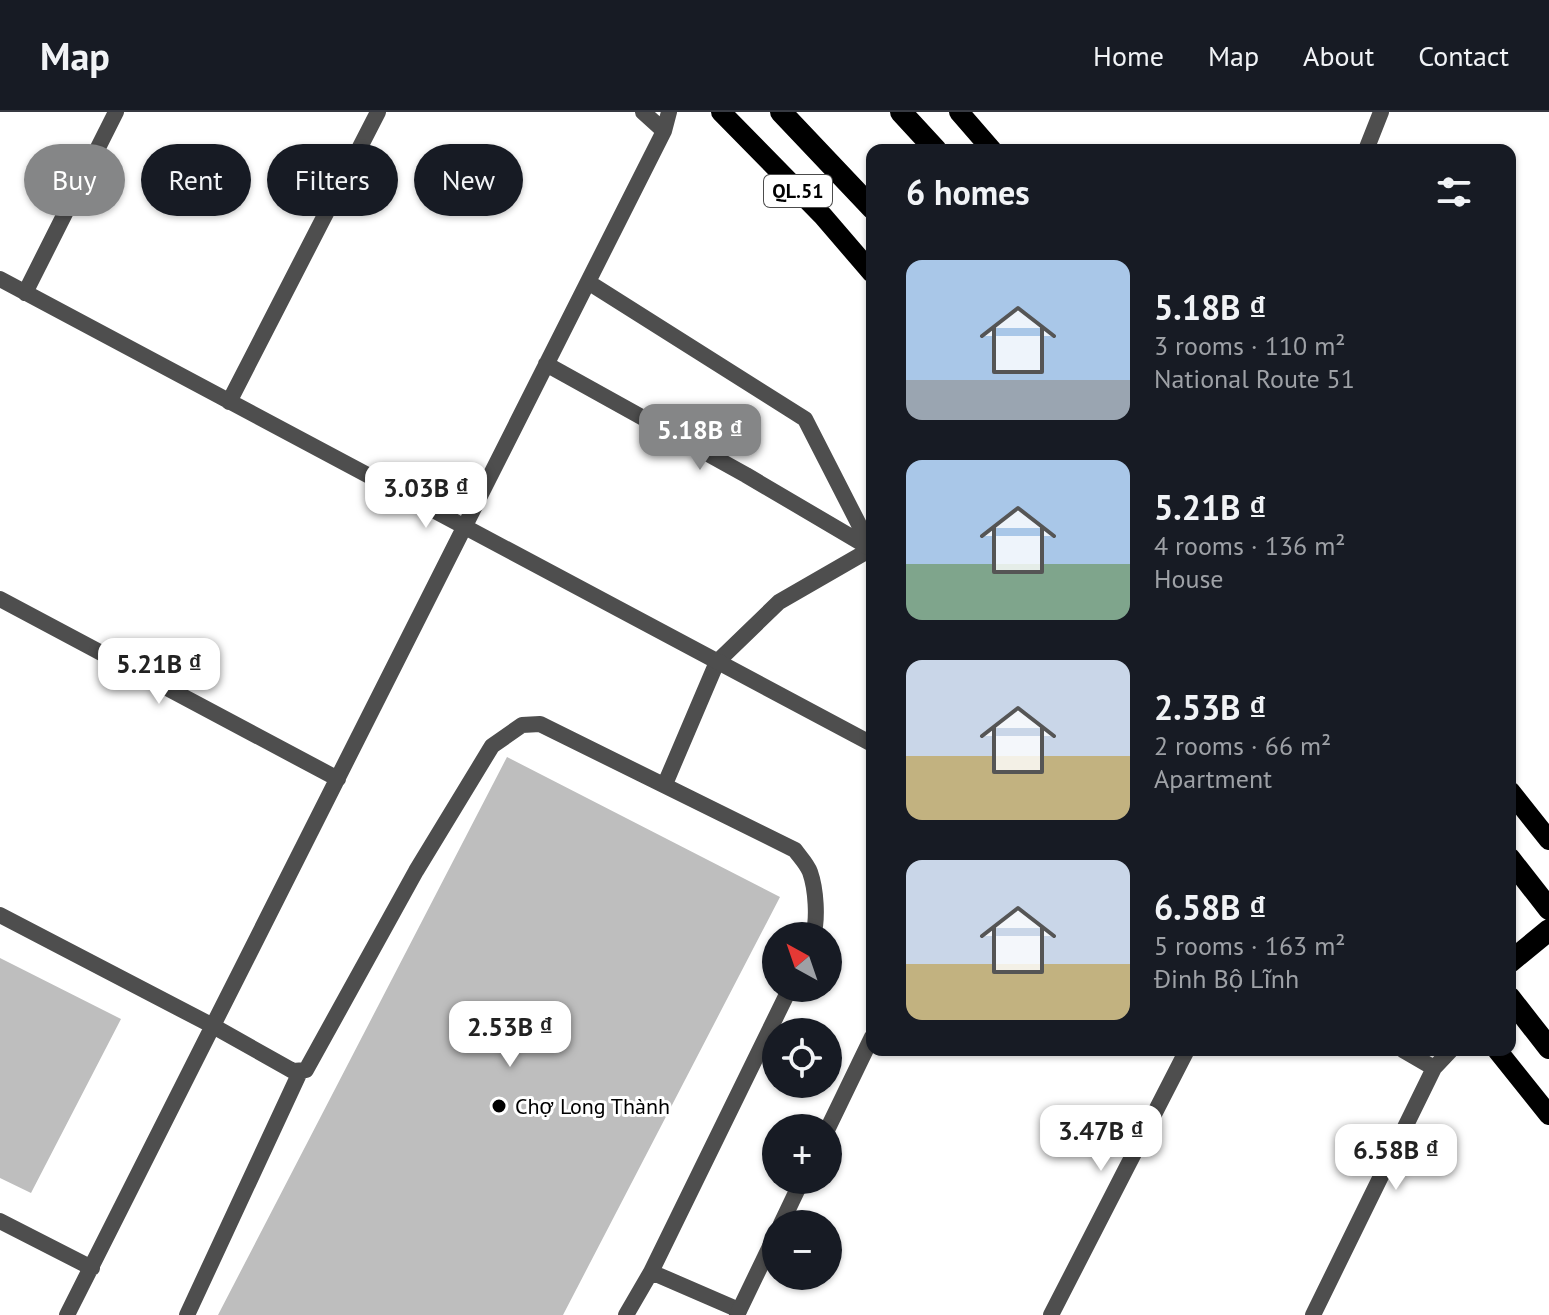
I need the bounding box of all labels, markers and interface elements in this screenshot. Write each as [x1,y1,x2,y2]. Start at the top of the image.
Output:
text: Map [40,31,110,80]
text: Home [1093,37,1164,74]
text: Map [1208,37,1259,74]
text: About [1303,37,1374,74]
text: Contact [1418,37,1509,74]
chip: Buy [24,144,125,216]
chip: Rent [141,144,251,216]
chip: Filters [267,144,398,216]
chip: New [414,144,523,216]
text: 6 homes [906,170,1030,214]
icon: filters [1432,170,1476,214]
road number: QL.51 [764,175,832,207]
text: 5.18B ₫ [1154,285,1266,329]
icon: home [970,292,1066,388]
text: 3 rooms · 110 m² [1154,329,1346,362]
text: National Route 51 [1154,362,1355,395]
pin: 5.18B ₫ [626,404,774,472]
text: 5.18B ₫ [657,413,743,446]
pin: 3.03B ₫ [352,462,500,530]
text: 3.03B ₫ [383,471,469,504]
text: 5.21B ₫ [1154,485,1266,529]
icon: home [970,492,1066,588]
text: 4 rooms · 136 m² [1154,529,1346,562]
text: House [1154,562,1224,595]
pin: 5.21B ₫ [85,638,233,706]
text: 5.21B ₫ [116,647,202,680]
text: 2.53B ₫ [1154,685,1266,729]
icon: home [970,692,1066,788]
text: 2 rooms · 66 m² [1154,729,1331,762]
text: Apartment [1154,762,1272,795]
text: 6.58B ₫ [1154,885,1266,929]
icon: home [970,892,1066,988]
north arrow [762,922,842,1002]
map controls [762,922,842,1290]
text: 5 rooms · 163 m² [1154,929,1346,962]
text: Đinh Bộ Lĩnh [1154,962,1299,995]
pin: 2.53B ₫ [436,1001,584,1069]
text: 2.53B ₫ [467,1010,553,1043]
button: locate [762,1018,842,1098]
place label: Chợ Long Thành [515,1092,670,1120]
marker: Chợ Long Thành [490,1097,508,1115]
pin: 3.47B ₫ [1027,1105,1175,1173]
button: + [762,1114,842,1194]
text: 3.47B ₫ [1058,1114,1144,1147]
pin: 6.58B ₫ [1322,1124,1470,1192]
text: 6.58B ₫ [1353,1133,1439,1166]
button: − [762,1210,842,1290]

